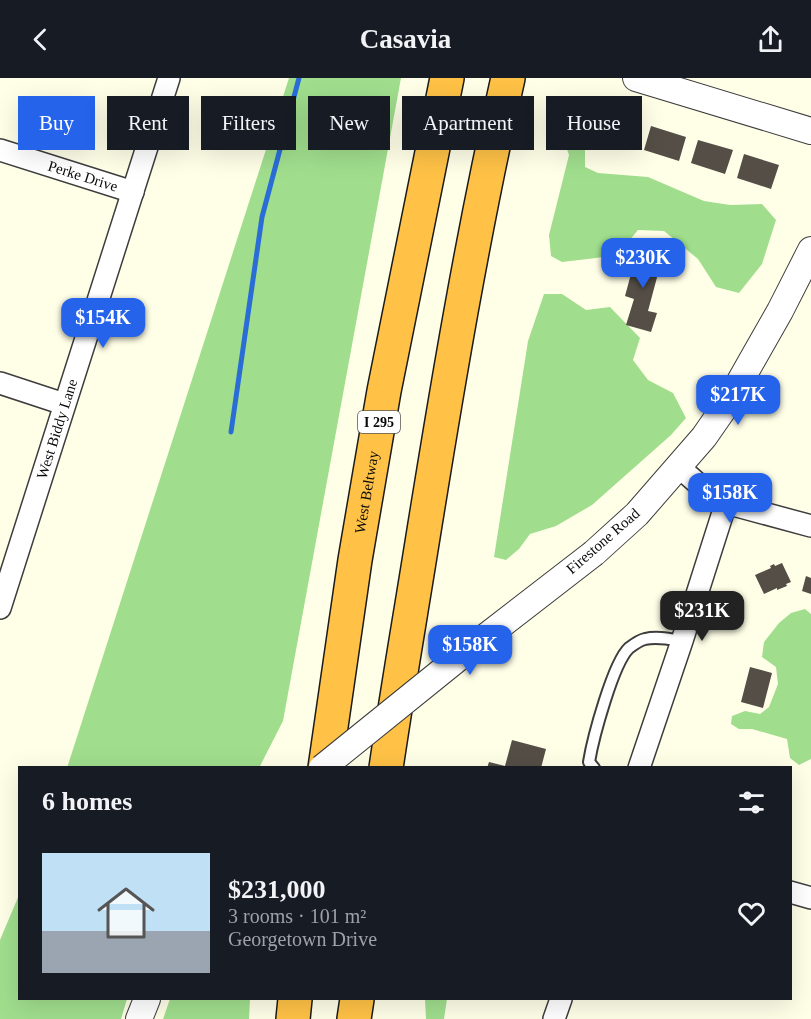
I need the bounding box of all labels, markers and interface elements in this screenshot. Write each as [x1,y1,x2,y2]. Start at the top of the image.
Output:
icon: back [24,23,57,56]
icon: share [754,23,787,56]
text: Casavia [360,24,451,54]
chip: Buy [18,96,95,150]
chip: Rent [107,96,189,150]
chip: Filters [201,96,296,150]
chip: New [308,96,390,150]
chip: Apartment [402,96,534,150]
chip: House [546,96,642,150]
street label: Perke Drive [46,158,120,195]
pin: $230K [601,238,685,289]
text: $230K [615,246,671,268]
pin: $154K [61,298,145,349]
text: $154K [75,306,131,328]
pin: $217K [696,375,780,426]
street label: West Biddy Lane [34,377,81,481]
text: $217K [710,383,766,405]
road number: I 295 [358,411,400,433]
street label: West Beltway [352,449,382,535]
pin: $158K [688,473,772,524]
text: $158K [702,481,758,503]
street label: Firestone Road [563,505,643,577]
pin: $231K [660,591,744,642]
text: $231K [674,599,730,621]
pin: $158K [428,625,512,676]
text: $158K [442,633,498,655]
icon: filters [735,786,768,819]
text: 6 homes [42,787,132,816]
text: $231,000 [228,875,326,904]
icon: home [90,877,162,949]
icon: heart [735,897,768,930]
text: 3 rooms · 101 m² [228,905,366,927]
text: Georgetown Drive [228,928,377,950]

